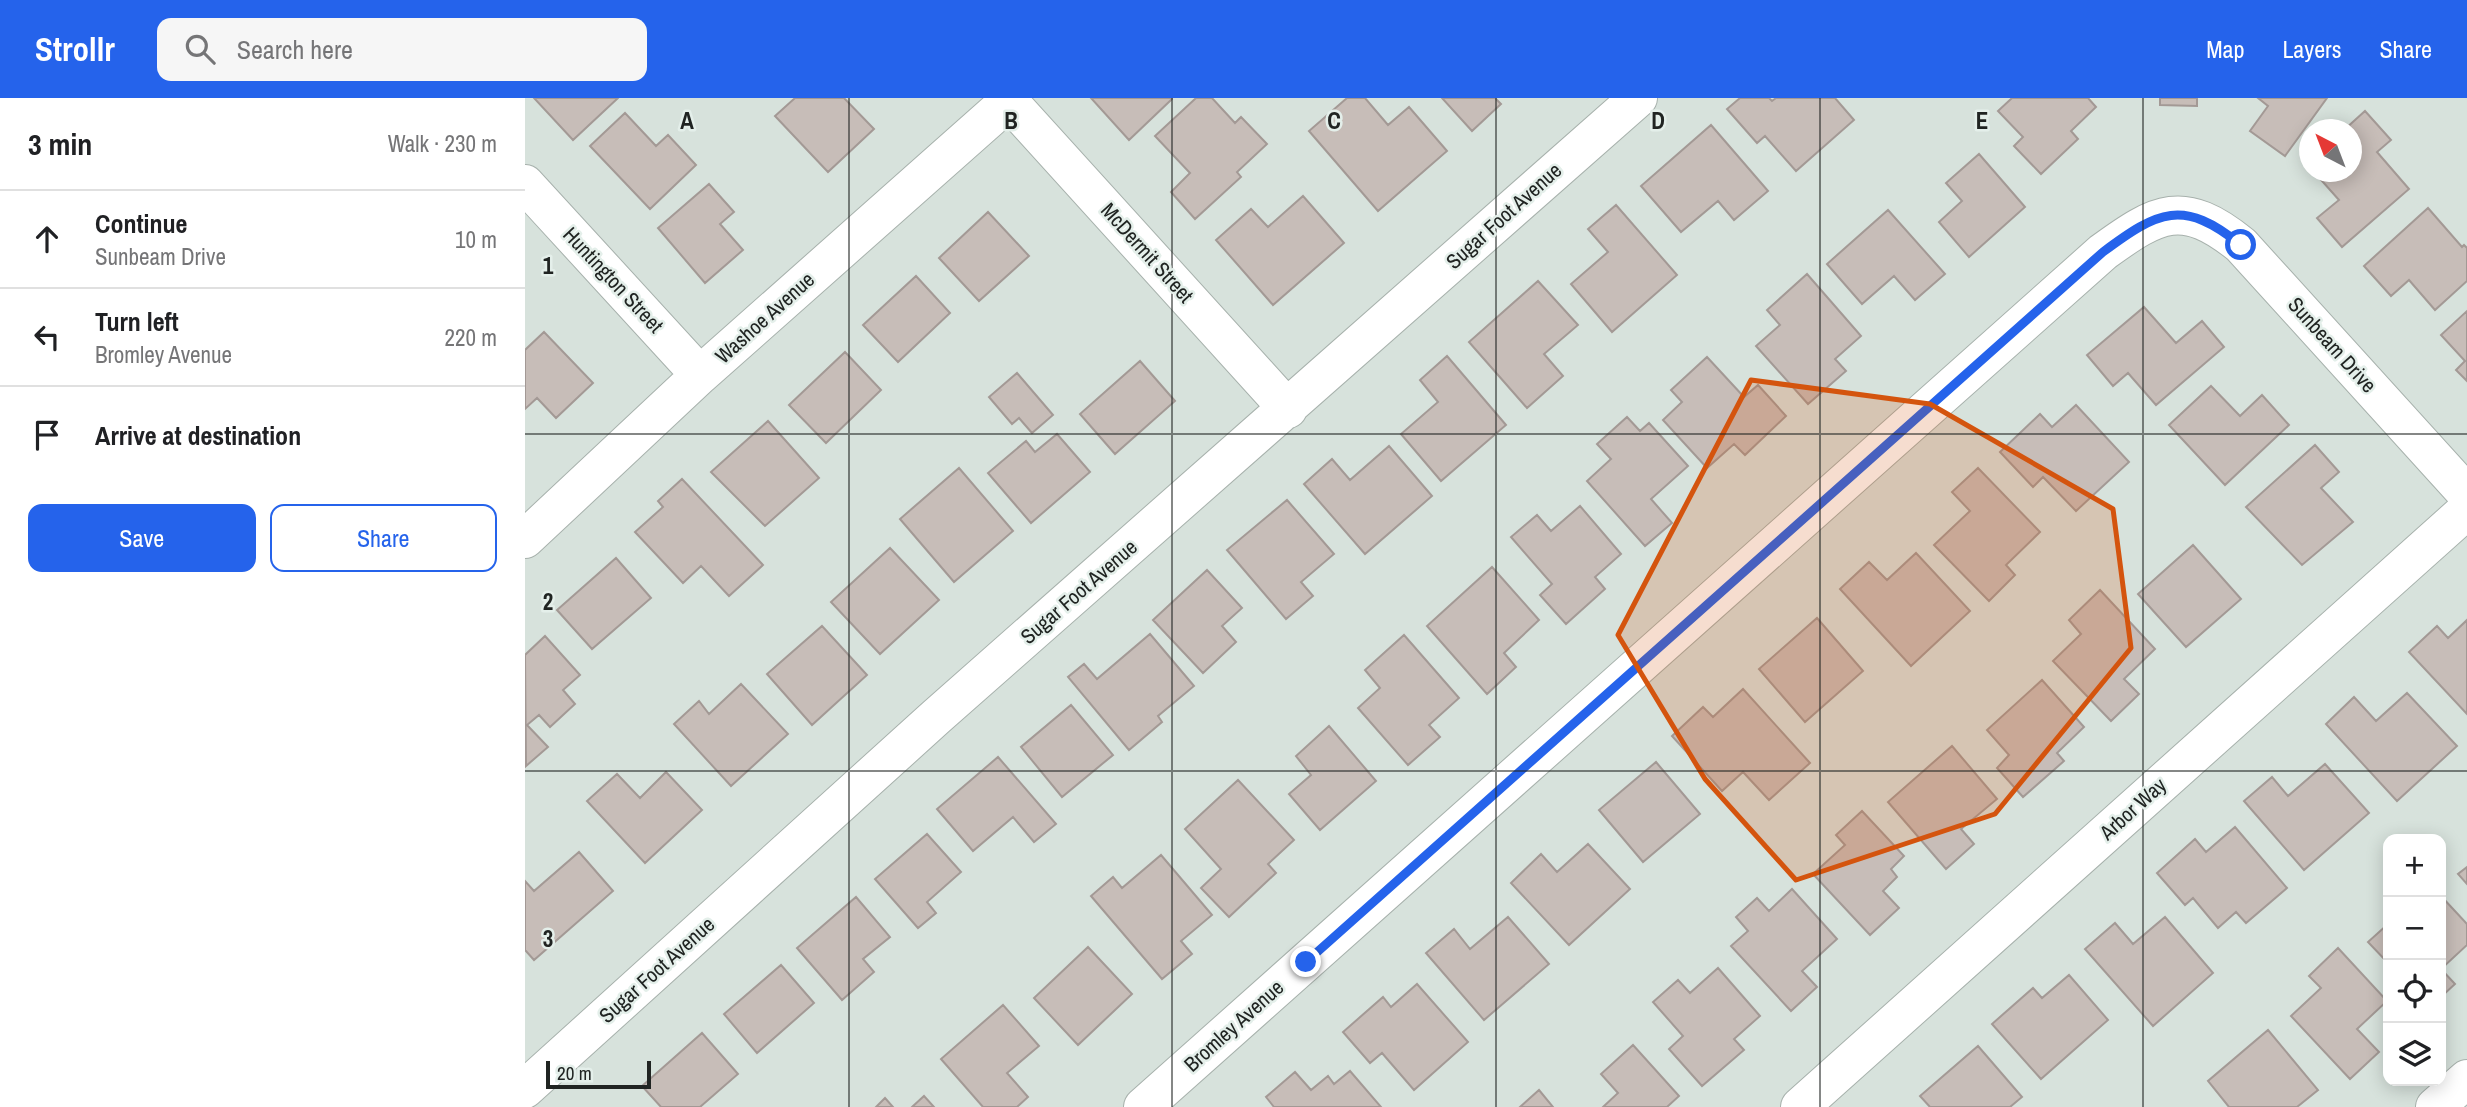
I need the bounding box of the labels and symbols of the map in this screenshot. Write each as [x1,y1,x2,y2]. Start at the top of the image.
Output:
text: A [680,105,694,136]
text: B [1004,105,1018,136]
text: C [1327,105,1341,136]
text: D [1651,105,1665,136]
text: E [1976,105,1988,136]
north arrow [2299,119,2362,182]
street label: Sugar Foot Avenue [1440,156,1568,275]
street label: McDermit Street [1095,196,1200,309]
street label: Huntington Street [557,220,670,339]
route start [2225,229,2256,260]
text: 1 [543,250,554,281]
street label: Washoe Avenue [709,265,821,370]
street label: Sunbeam Drive [2282,291,2383,399]
street label: Sugar Foot Avenue [1014,533,1143,651]
text: 2 [543,586,553,617]
street label: Arbor Way [2092,771,2173,847]
street label: Sugar Foot Avenue [593,910,721,1029]
text: 3 [543,923,553,954]
route end [1290,946,1321,977]
street label: Bromley Avenue [1177,973,1290,1078]
scale bar [546,1058,651,1090]

